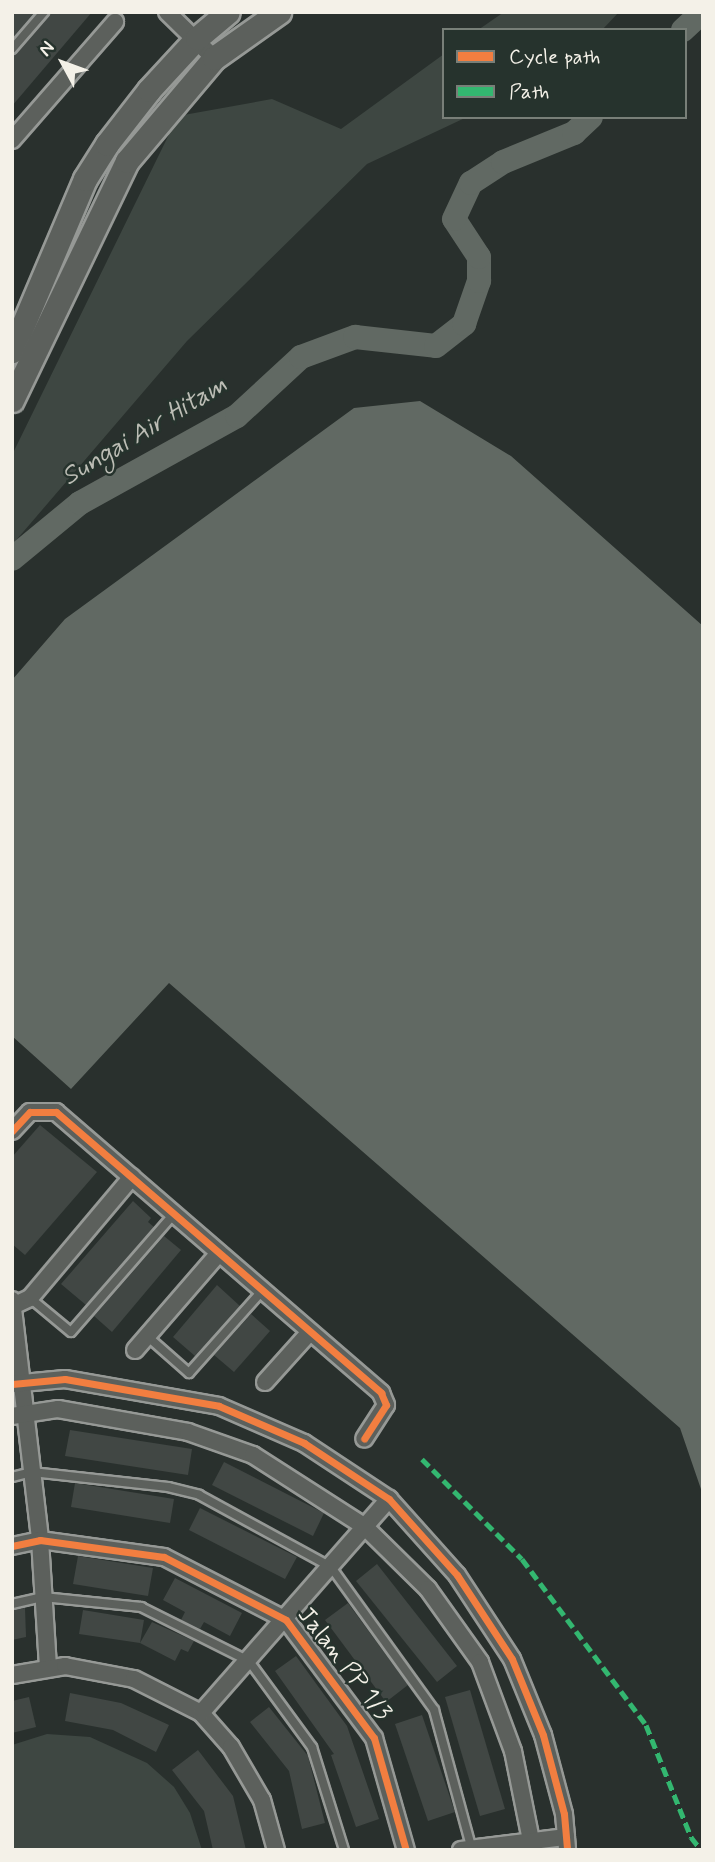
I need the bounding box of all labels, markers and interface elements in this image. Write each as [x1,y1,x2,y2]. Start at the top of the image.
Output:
north arrow [28,28,98,98]
legend [442,28,687,119]
text: N [33,36,60,62]
text: Cycle path [509,43,600,71]
text: Path [509,78,549,106]
water label: Sungai Air Hitam [54,369,236,495]
street label: Jalan PP 1/3 [291,1602,397,1726]

